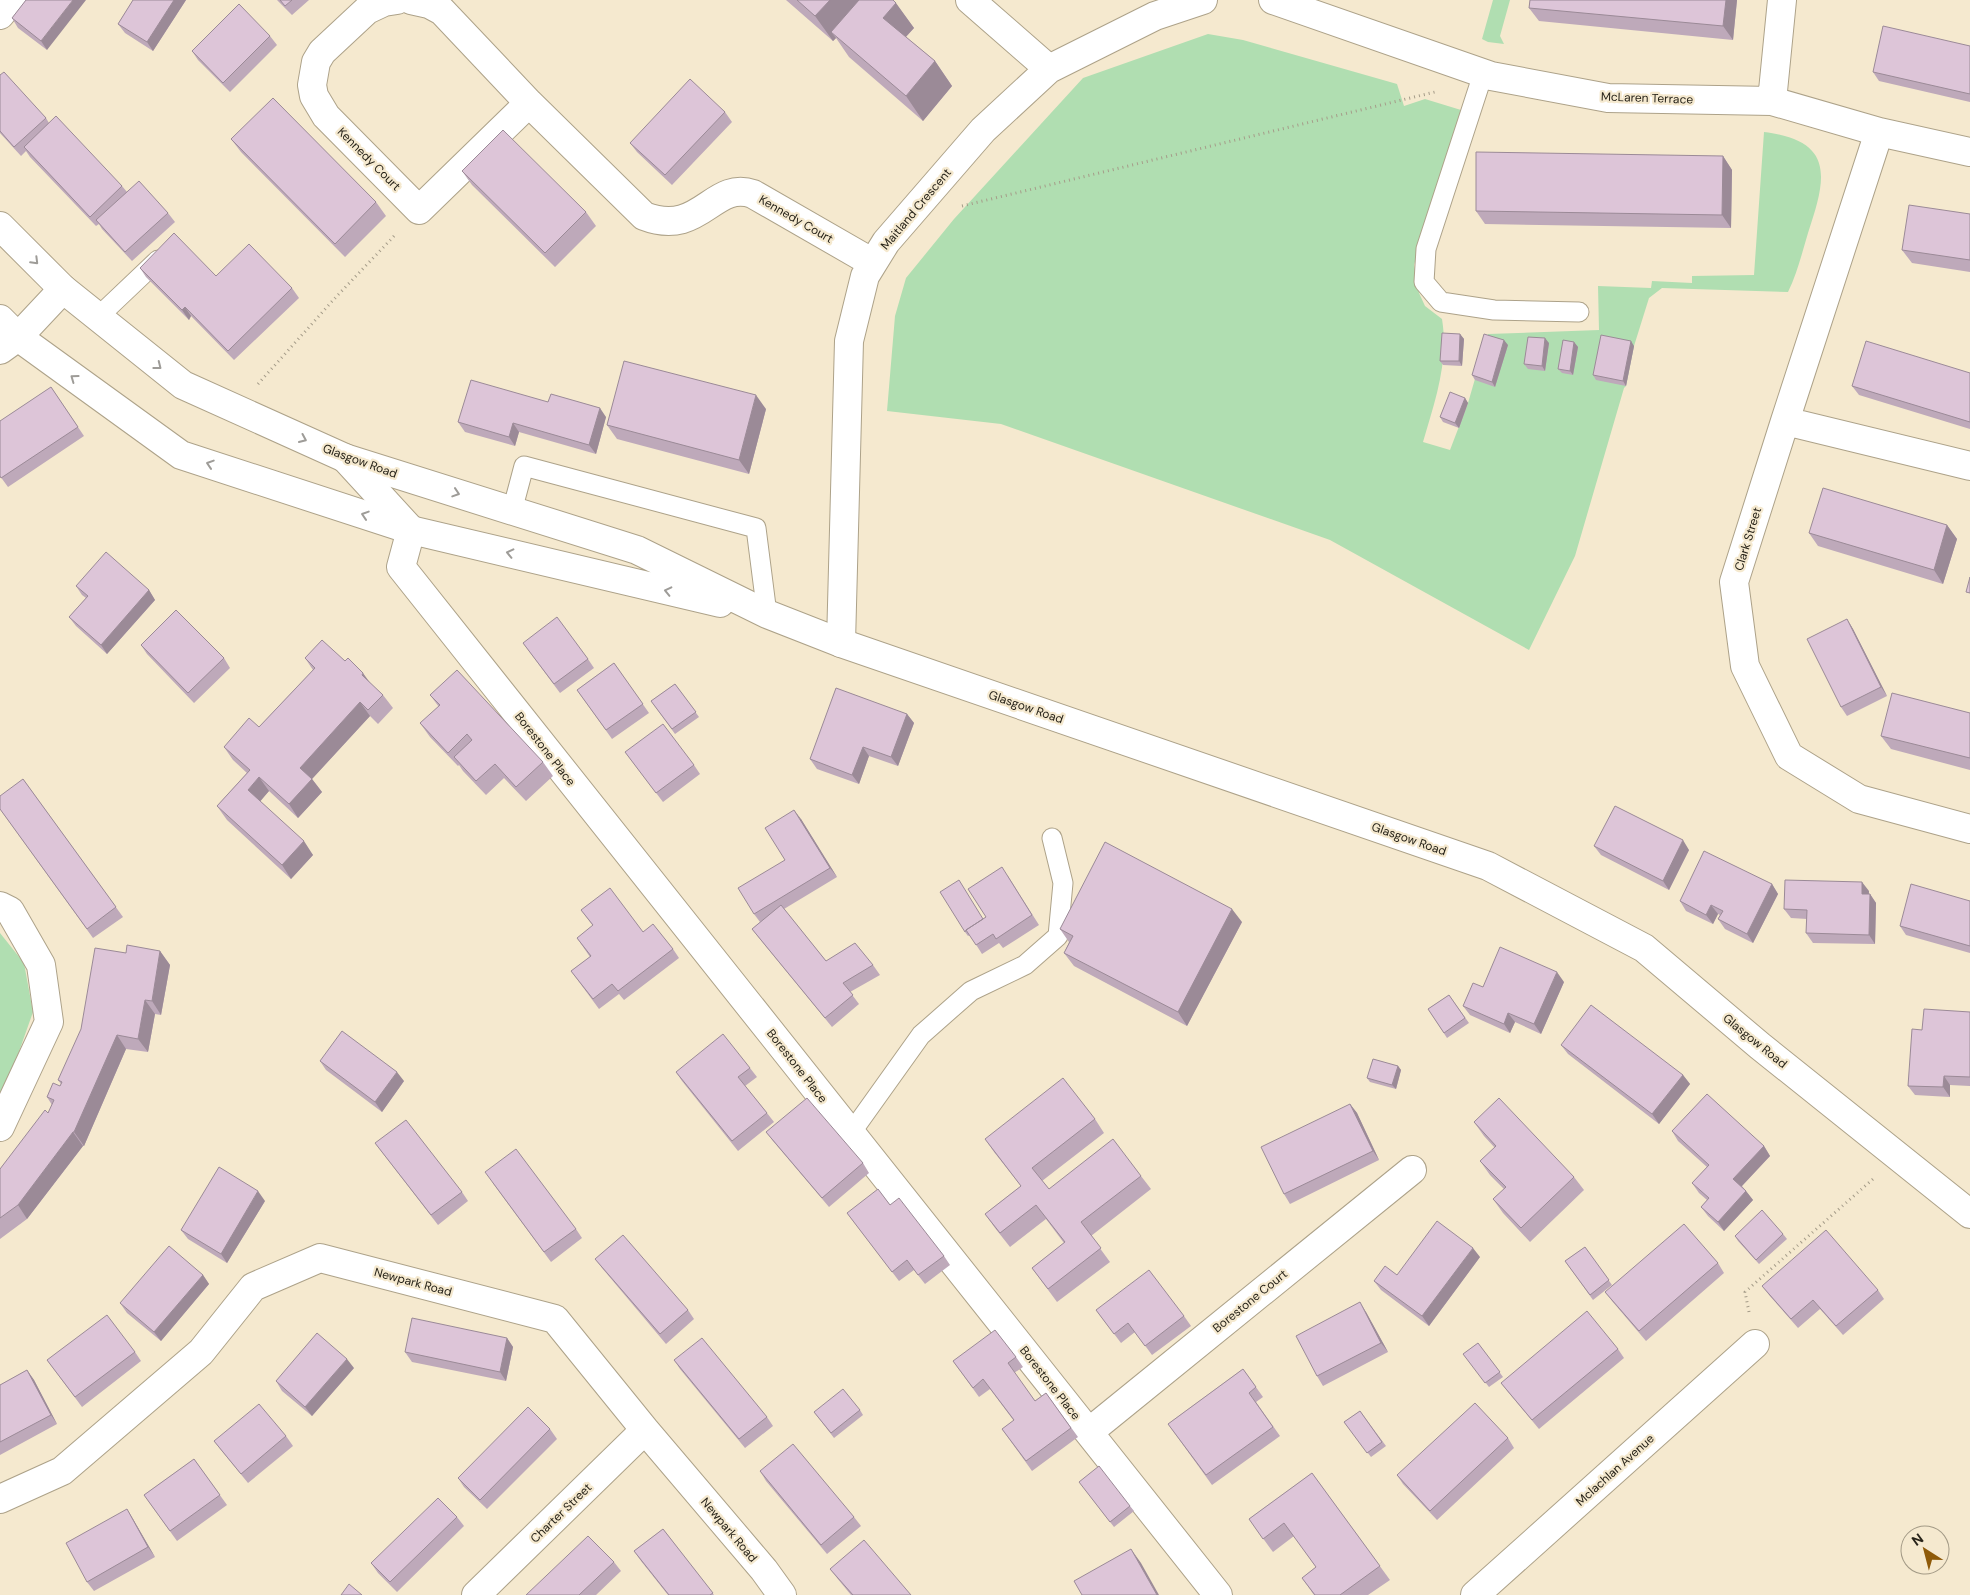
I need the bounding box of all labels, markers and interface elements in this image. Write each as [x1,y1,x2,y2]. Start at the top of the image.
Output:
street label: McLaren Terrace [1601,88,1694,108]
street label: Kennedy Court [334,124,404,194]
street label: Maitland Crescent [877,165,955,253]
street label: Kennedy Court [756,191,836,247]
one-way arrow [29,255,38,264]
one-way arrow [153,360,162,369]
one-way arrow [70,375,80,384]
one-way arrow [298,433,307,443]
street label: Glasgow Road [321,440,399,482]
one-way arrow [207,460,215,470]
one-way arrow [451,487,459,497]
street label: Clark Street [1731,505,1765,573]
one-way arrow [361,510,369,520]
one-way arrow [506,548,515,559]
one-way arrow [664,586,673,597]
street label: Glasgow Road [987,687,1065,727]
street label: Borestone Place [511,709,579,789]
street label: Glasgow Road [1370,819,1448,859]
street label: Glasgow Road [1720,1010,1790,1072]
street label: Borestone Place [763,1026,831,1106]
street label: Newpark Road [372,1264,454,1300]
street label: Borestone Court [1209,1266,1291,1336]
street label: Borestone Place [1016,1343,1084,1423]
street label: Mclachlan Avenue [1572,1430,1658,1509]
street label: Charter Street [527,1479,595,1546]
street label: Newpark Road [697,1494,761,1566]
north arrow [1900,1525,1950,1575]
text: N [1908,1529,1927,1550]

